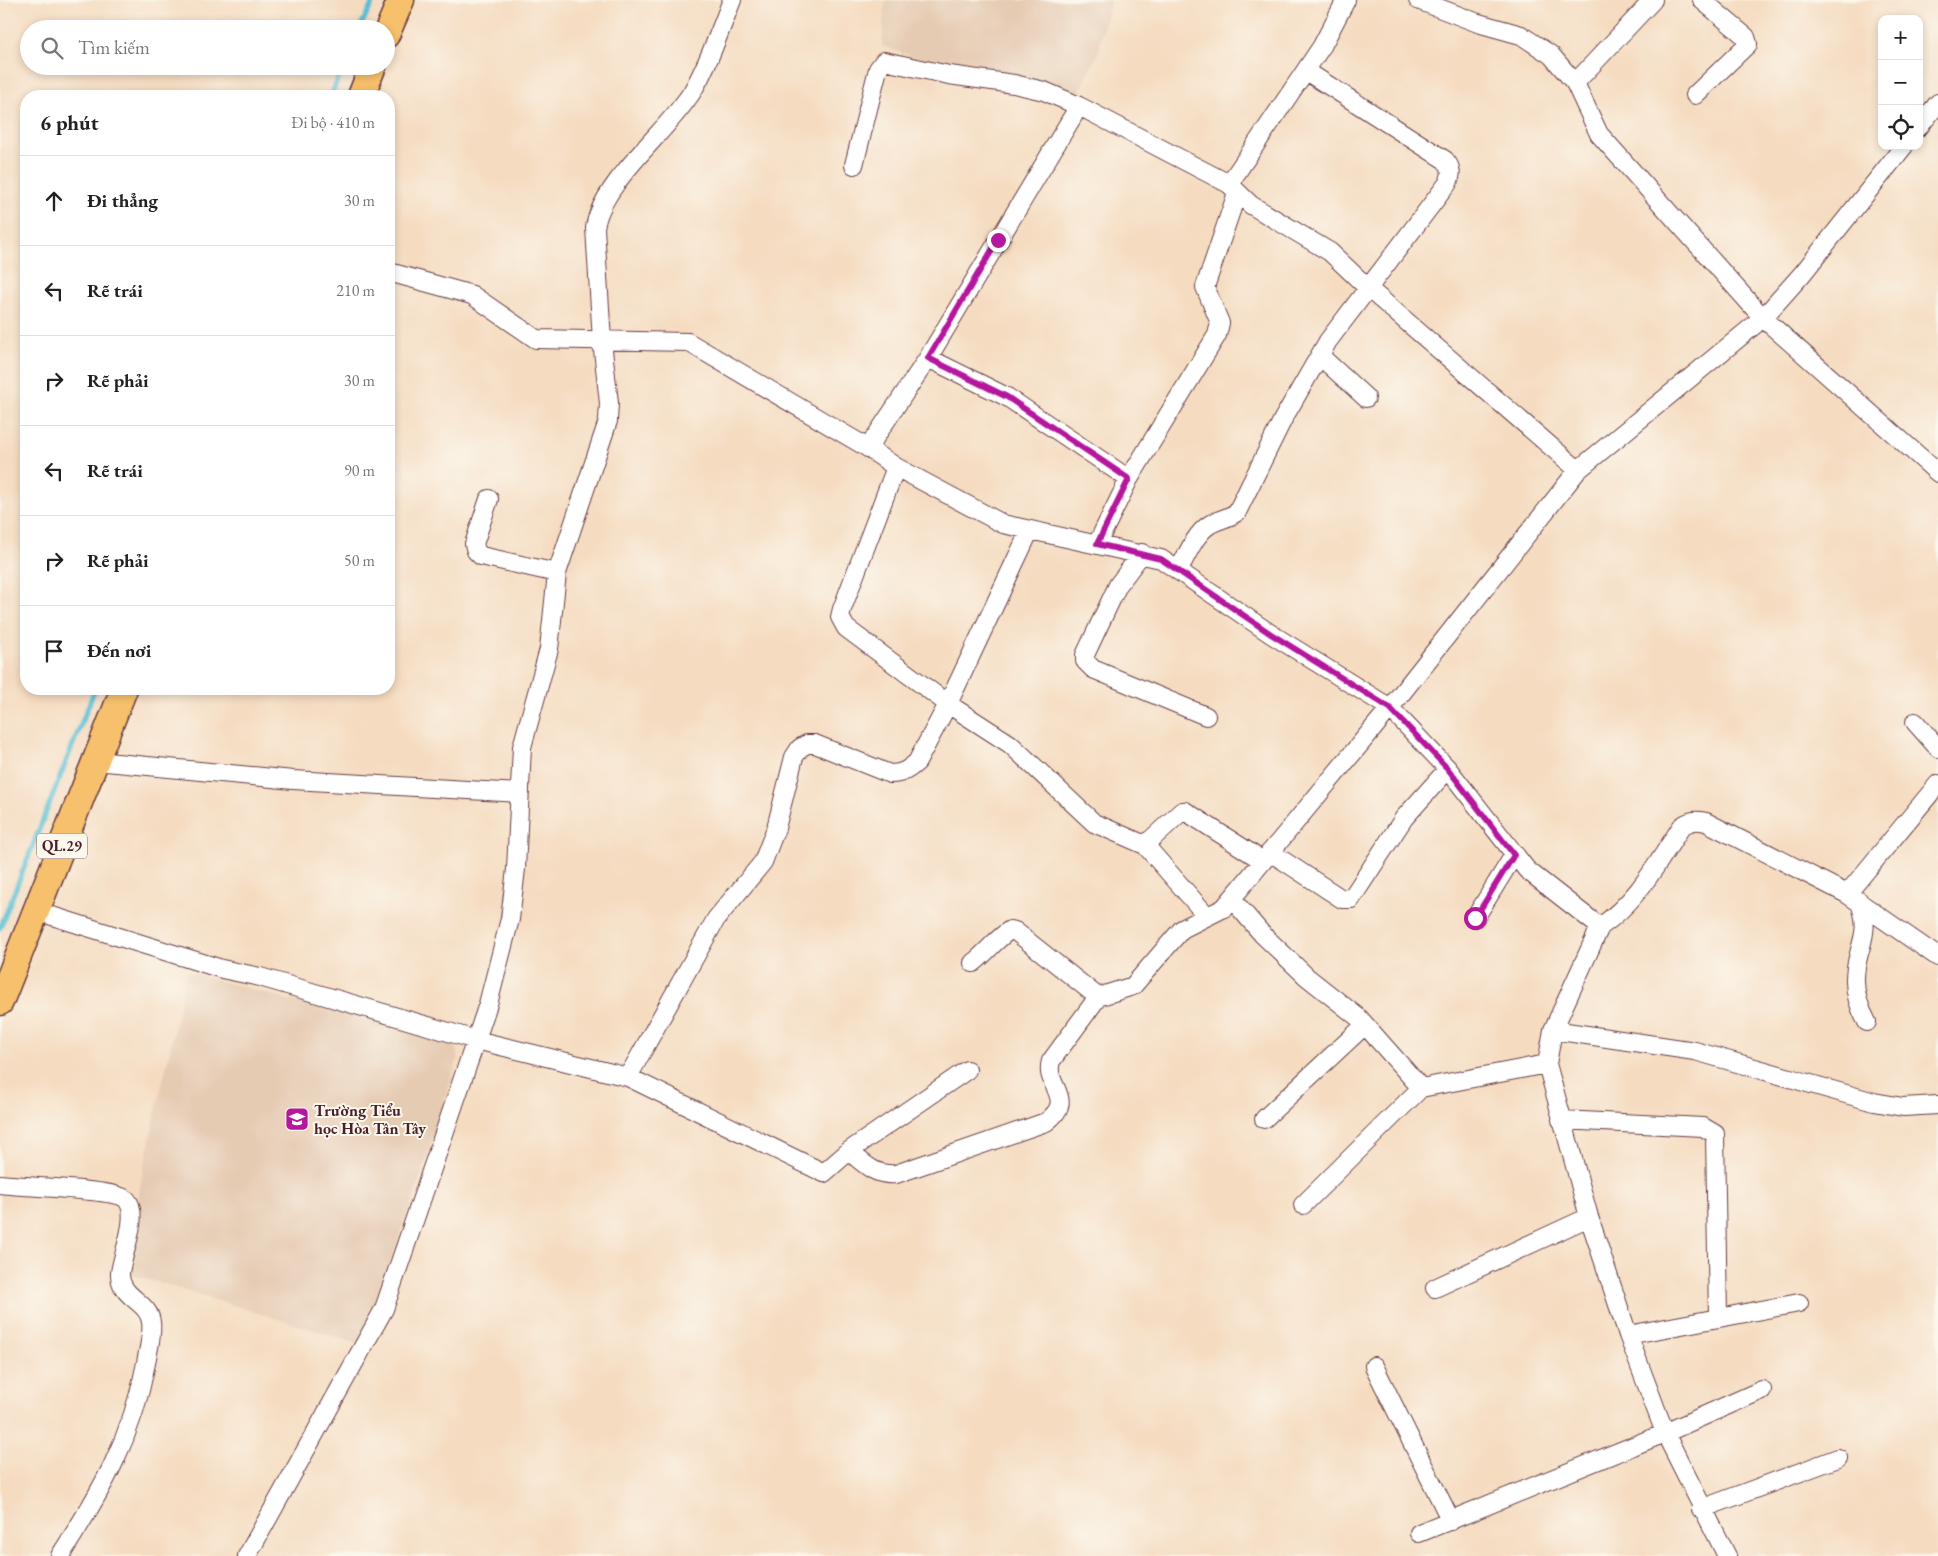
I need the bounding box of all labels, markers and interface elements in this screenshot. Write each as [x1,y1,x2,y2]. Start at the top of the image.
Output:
map controls [1878,15,1923,150]
button: + [1878,15,1923,60]
search box [20,20,395,75]
icon: search [38,34,66,62]
text: Tìm kiếm [78,35,150,60]
button: − [1878,60,1923,105]
button: locate [1878,105,1923,150]
text: 6 phút [40,109,99,136]
text: Đi bộ · 410 m [291,112,375,133]
icon: ahead [40,187,68,215]
text: Đi thẳng [87,188,158,213]
text: 30 m [344,190,375,211]
route end [987,229,1010,252]
icon: left [40,277,68,305]
text: Rẽ trái [87,278,143,303]
text: 210 m [336,280,375,301]
icon: right [40,367,68,395]
text: Rẽ phải [87,368,149,393]
text: 30 m [344,370,375,391]
icon: left [40,457,68,485]
text: Rẽ trái [87,458,143,483]
text: 90 m [344,460,375,481]
icon: right [40,547,68,575]
text: Rẽ phải [87,548,149,573]
text: 50 m [344,550,375,571]
icon: arrive [40,637,68,665]
text: Đến nơi [87,638,151,663]
road number: QL.29 [37,834,87,858]
route start [1464,907,1487,930]
place label: Trường Tiểu học Hòa Tân Tây [314,1100,426,1139]
school or university icon: Trường Tiểu học Hòa Tân Tây [284,1106,310,1132]

